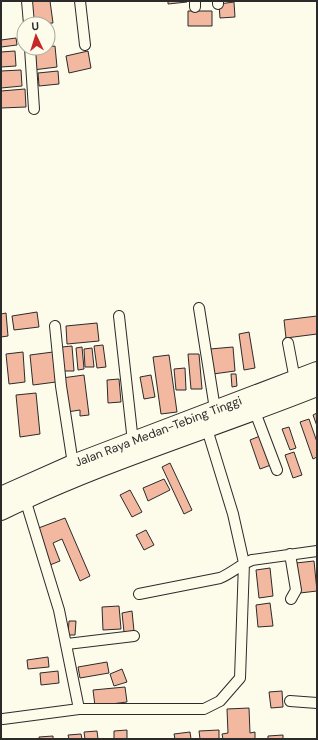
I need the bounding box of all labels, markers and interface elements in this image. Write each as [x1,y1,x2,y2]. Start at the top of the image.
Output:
north arrow [16,16,56,56]
text: U [31,19,40,33]
street label: Jalan Raya Medan-Tebing Tinggi [72,392,244,471]

